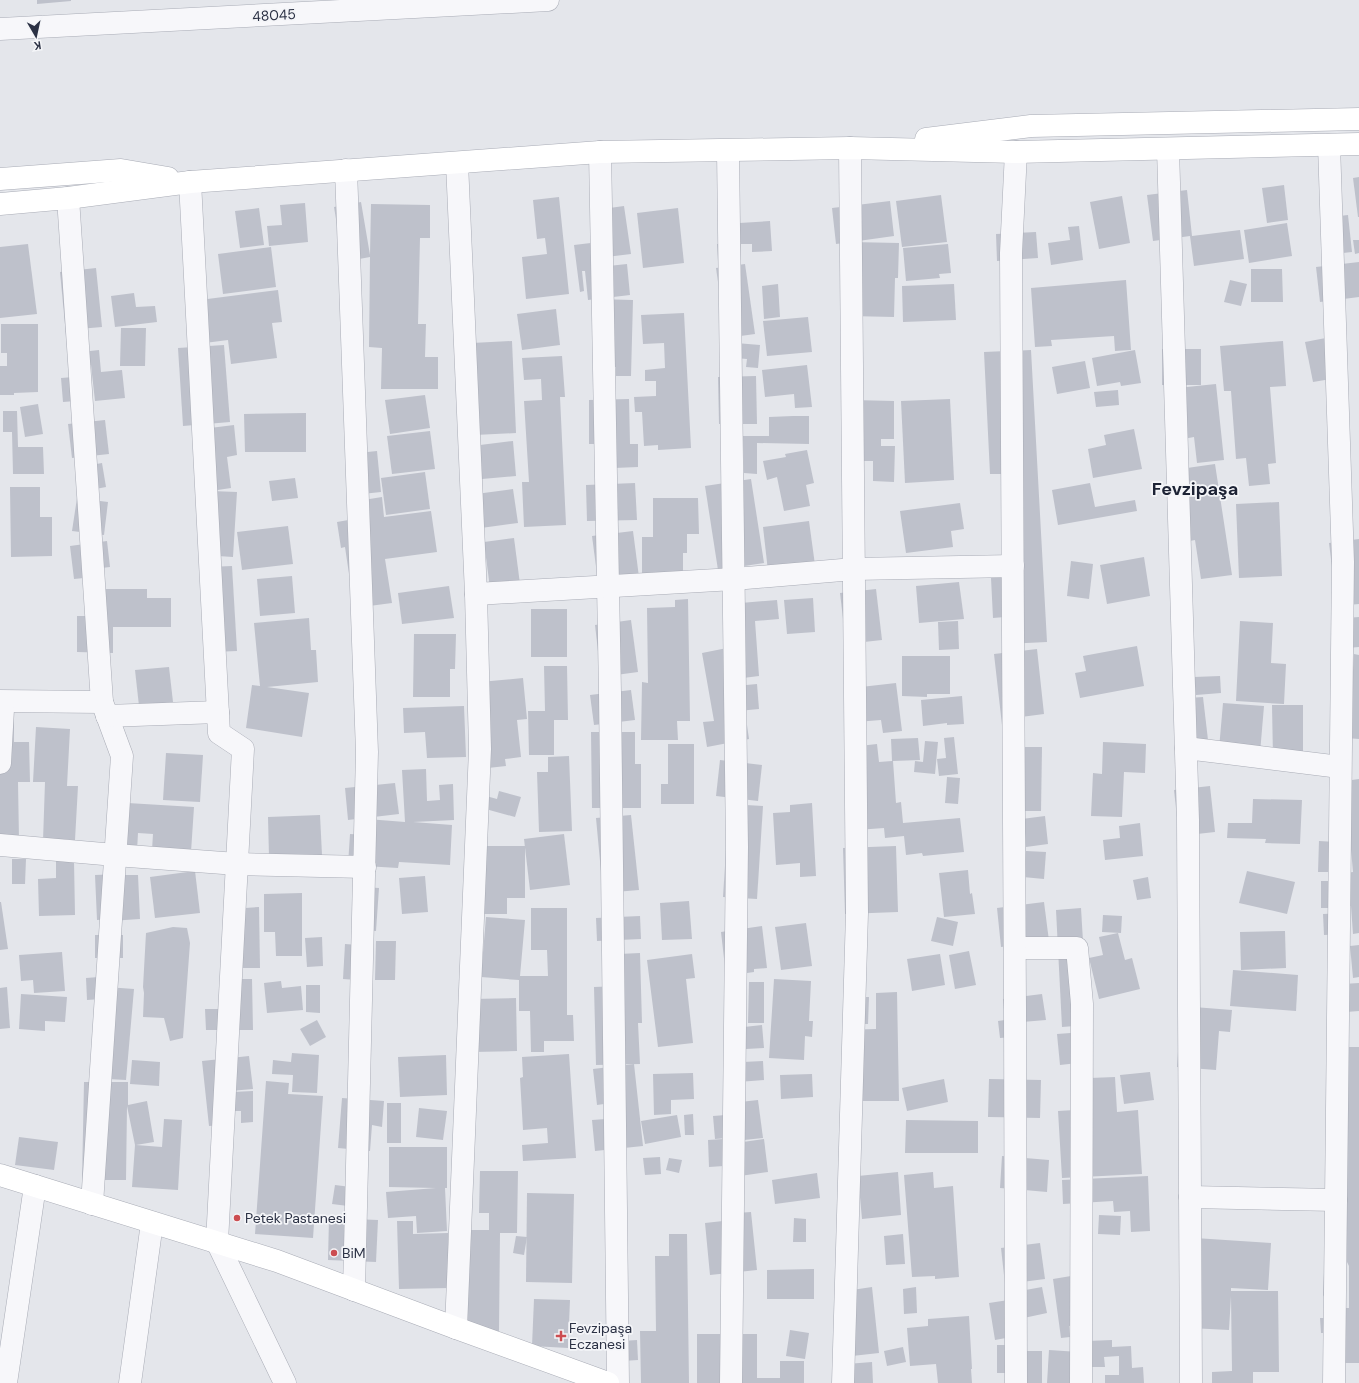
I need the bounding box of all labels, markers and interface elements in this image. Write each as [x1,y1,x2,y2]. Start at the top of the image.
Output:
street label: 48045 [252,5,296,25]
north arrow [16,16,56,56]
text: K [33,38,42,53]
district label: Fevzipaşa [1152,477,1238,501]
place label: Petek Pastanesi [245,1209,346,1227]
marker: Petek Pastanesi [232,1213,242,1223]
place label: BiM [342,1244,366,1262]
marker: BiM [329,1248,339,1258]
place label: Fevzipaşa Eczanesi [569,1319,632,1353]
marker: Fevzipaşa Eczanesi [556,1331,566,1341]

